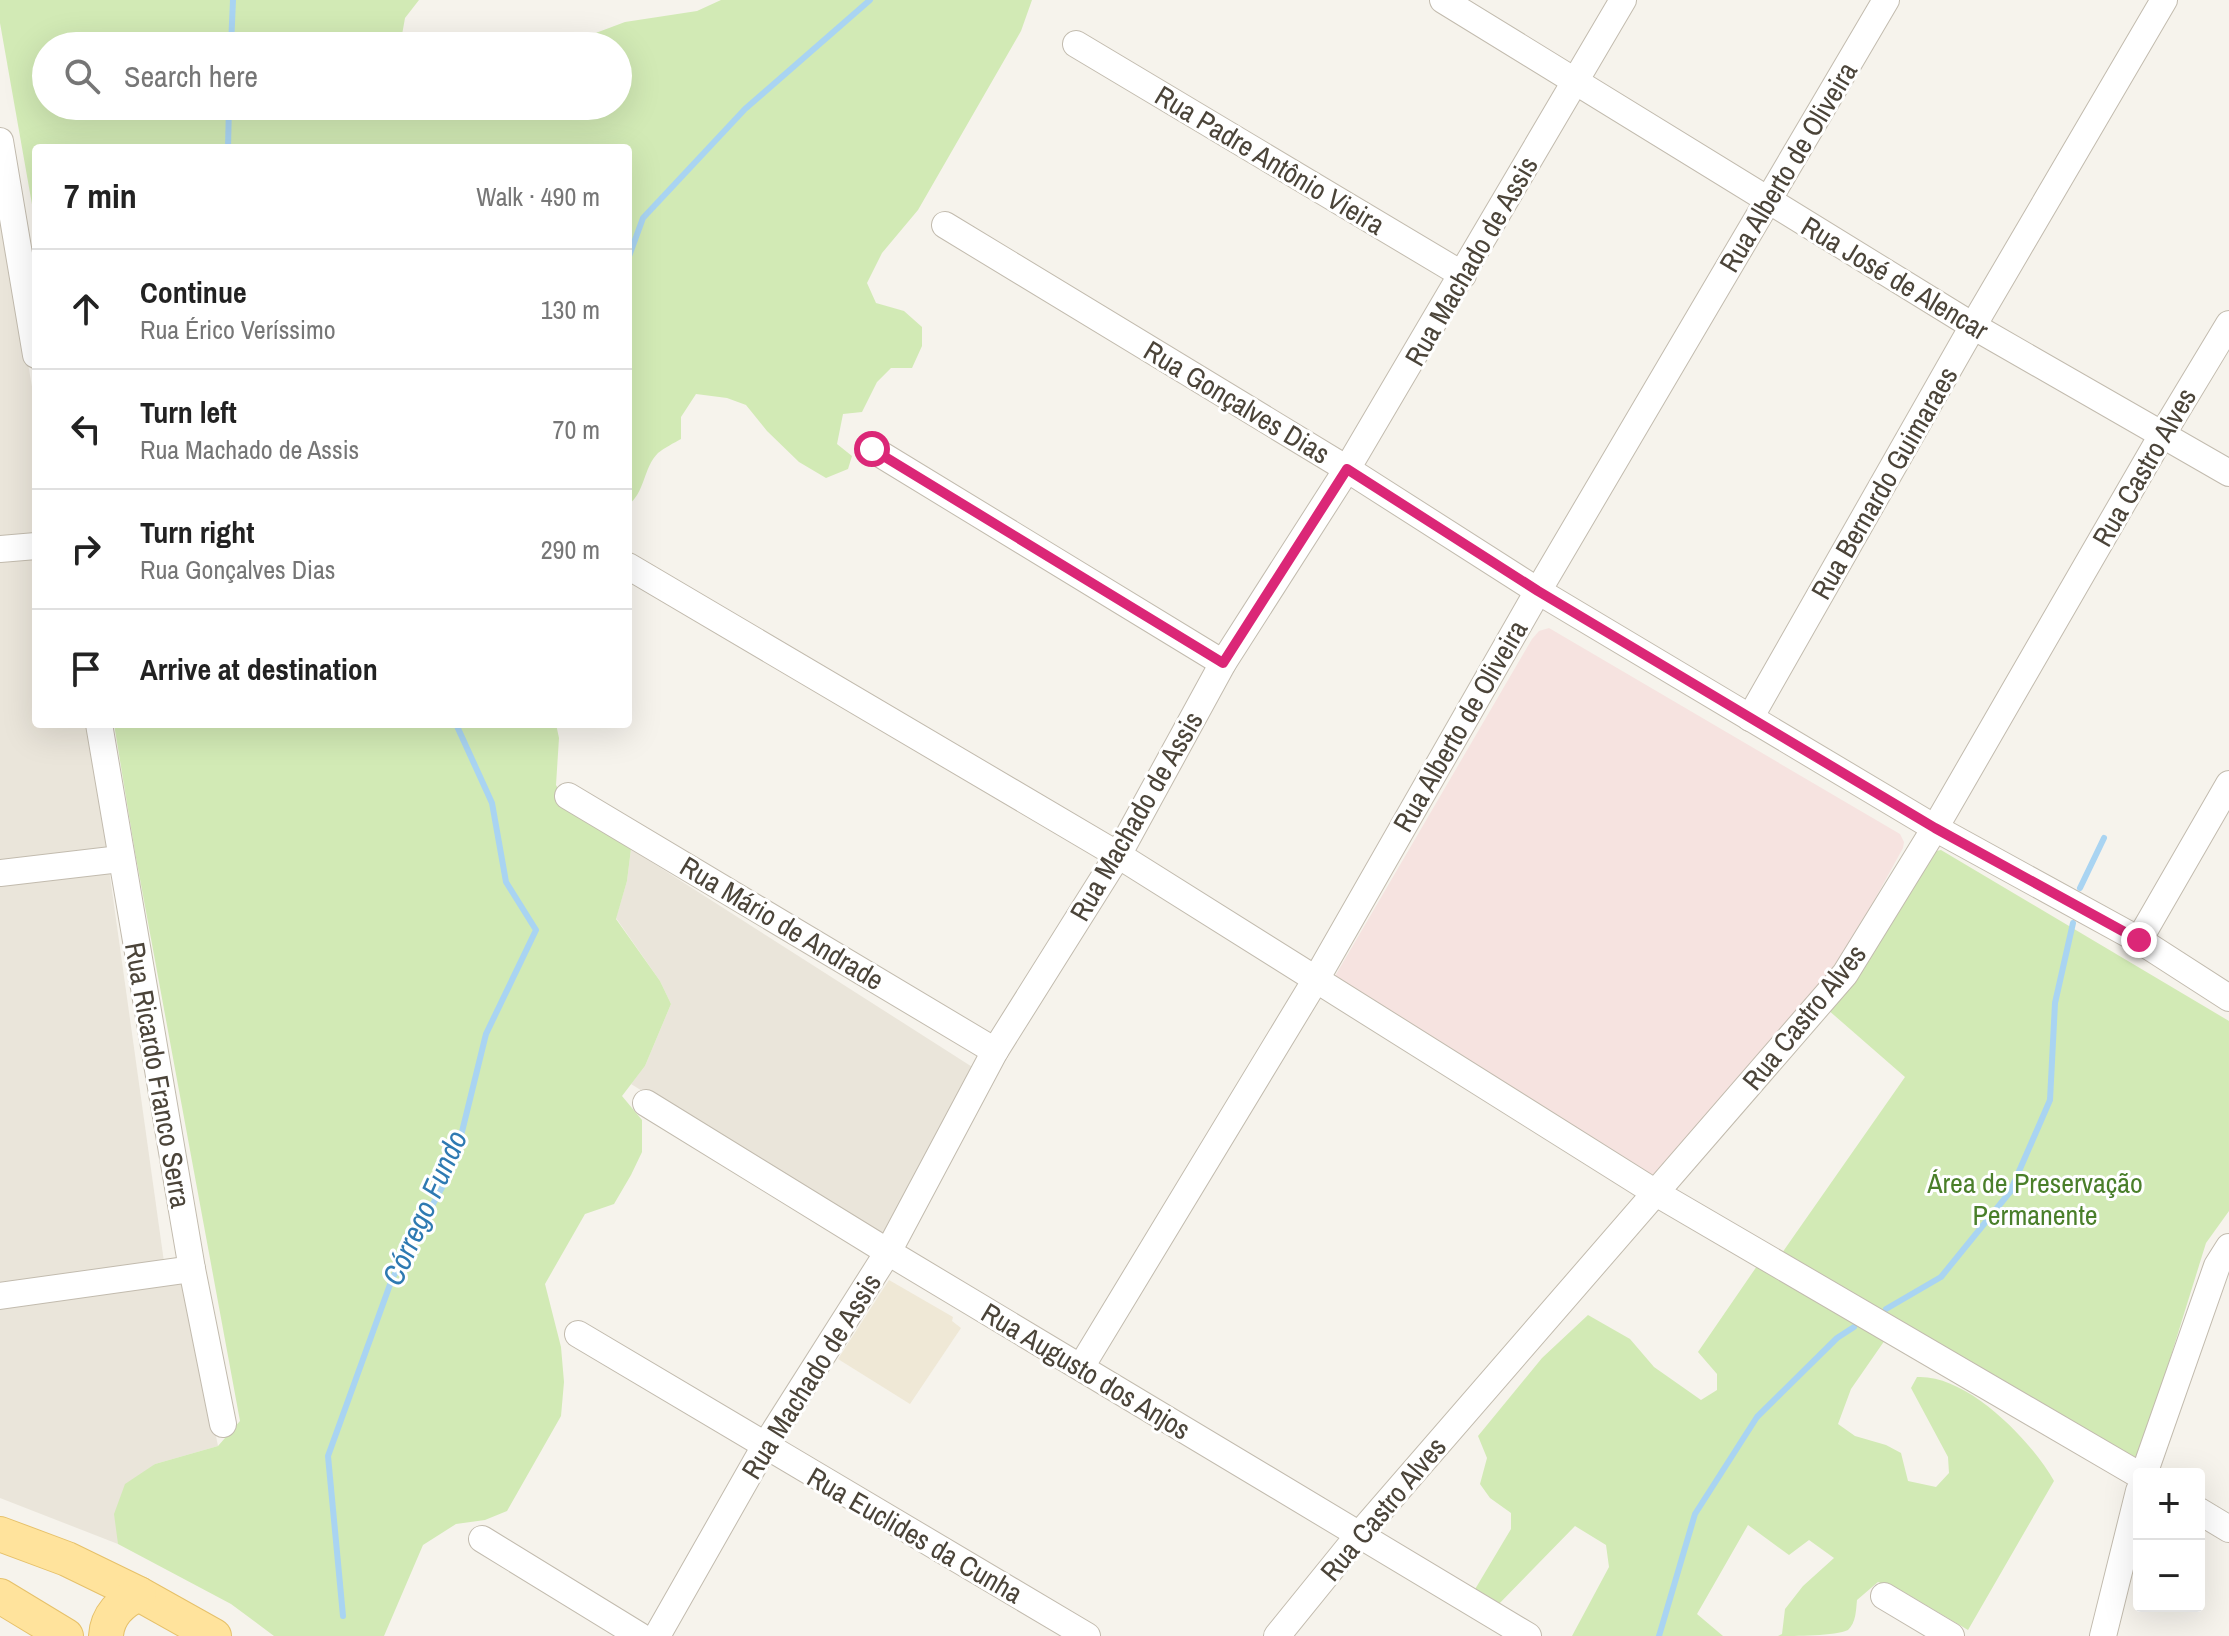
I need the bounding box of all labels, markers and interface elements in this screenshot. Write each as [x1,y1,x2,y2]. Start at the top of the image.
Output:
search box [32,32,632,120]
icon: search [60,54,104,98]
street label: Rua Alberto de Oliveira [1710,55,1866,279]
text: Search here [124,56,258,96]
street label: Rua Padre Antônio Vieira [1148,76,1392,244]
street label: Rua Machado de Assis [1396,149,1546,373]
text: 7 min [64,173,137,219]
text: Walk · 490 m [476,179,600,214]
street label: Rua José de Alencar [1794,207,1996,349]
text: Continue [140,272,247,312]
icon: ahead [64,287,108,331]
text: 130 m [541,292,600,327]
text: Rua Érico Veríssimo [140,312,336,347]
street label: Rua Gonçalves Dias [1137,331,1337,473]
street label: Rua Bernardo Guimaraes [1802,360,1966,606]
street label: Rua Castro Alves [2083,381,2205,553]
text: Turn left [140,392,237,432]
icon: left [64,407,108,451]
text: 70 m [553,412,600,447]
route start [854,431,890,467]
text: Rua Machado de Assis [140,432,359,467]
text: Turn right [140,512,254,552]
icon: right [64,527,108,571]
text: 290 m [541,532,600,567]
text: Rua Gonçalves Dias [140,552,336,587]
street label: Rua Alberto de Oliveira [1384,613,1536,839]
icon: arrive [64,647,108,691]
text: Arrive at destination [140,649,378,689]
street label: Rua Machado de Assis [1061,704,1211,928]
street label: Rua Mário de Andrade [673,847,891,999]
route end [2121,922,2157,958]
street label: Rua Castro Alves [1733,936,1875,1098]
street label: Rua Ricardo Franco Serra [116,939,200,1211]
water label: Córrego Fundo [372,1124,476,1291]
park label: Área de Preservação Permanente [1926,1164,2143,1234]
street label: Rua Machado de Assis [732,1266,890,1486]
street label: Rua Augusto dos Anjos [974,1294,1198,1448]
street label: Rua Castro Alves [1311,1429,1455,1589]
street label: Rua Euclides da Cunha [800,1458,1030,1612]
map controls [2133,1468,2205,1612]
button: + [2133,1468,2205,1540]
button: − [2133,1540,2205,1612]

